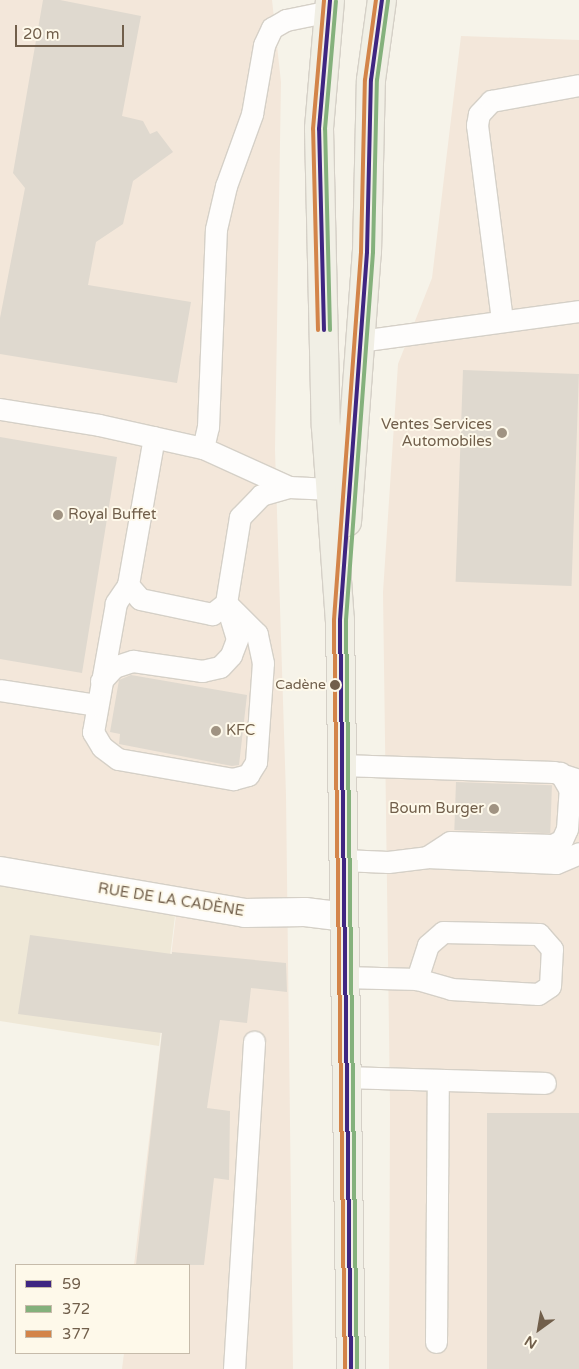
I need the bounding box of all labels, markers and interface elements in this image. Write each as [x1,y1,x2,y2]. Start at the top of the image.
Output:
scale bar [18,15,126,47]
text: 20 m [23,25,60,43]
place label: Ventes Services Automobiles [381,415,492,450]
marker: Ventes Services Automobiles [496,427,508,439]
place label: Royal Buffet [68,506,157,524]
marker: Royal Buffet [52,509,64,521]
place label: Cadène [275,677,326,693]
marker: Cadène [330,680,340,690]
place label: KFC [226,722,255,740]
marker: KFC [210,725,222,737]
place label: Boum Burger [389,800,484,818]
marker: Boum Burger [488,803,500,815]
street label: RUE DE LA CADÈNE [97,880,245,920]
legend [15,1264,190,1354]
text: 59 [62,1275,81,1293]
text: 372 [62,1300,90,1318]
north arrow [514,1304,564,1354]
text: 377 [62,1325,90,1343]
text: N [522,1332,540,1352]

